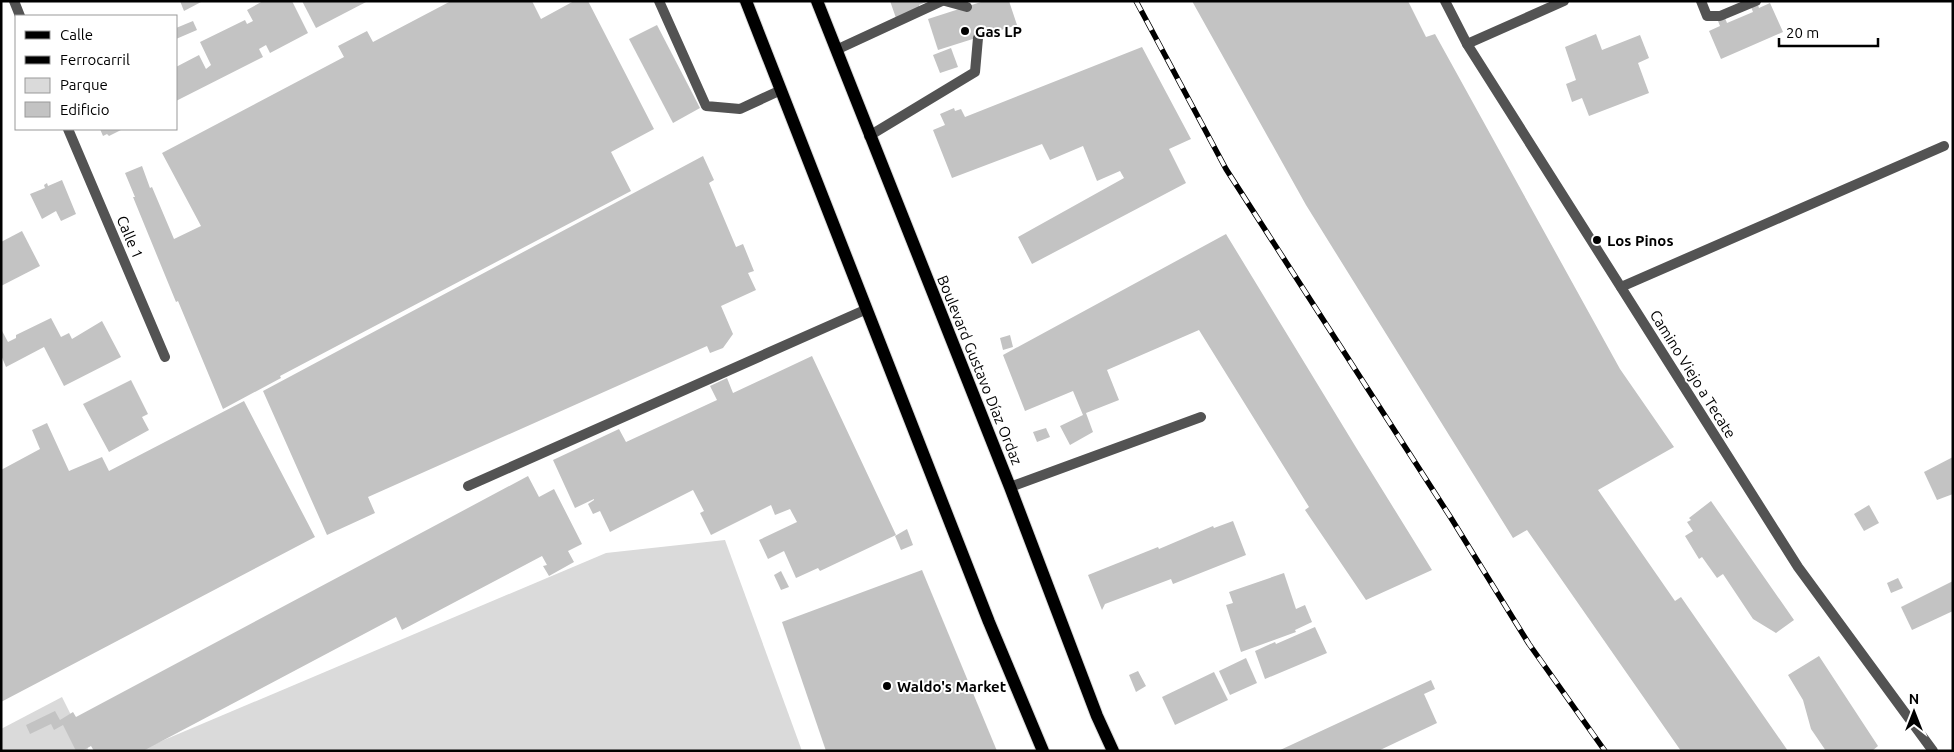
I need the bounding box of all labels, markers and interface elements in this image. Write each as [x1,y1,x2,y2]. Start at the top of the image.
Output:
legend [15,15,178,130]
scale bar [1779,15,1878,47]
place label: Gas LP [975,23,1022,40]
text: 20 m [1786,24,1819,41]
marker: Gas LP [959,25,971,37]
text: Calle [60,26,93,43]
text: Ferrocarril [60,51,130,68]
text: Parque [60,76,108,93]
text: Edificio [60,101,109,118]
street label: Calle 1 [113,213,147,261]
place label: Los Pinos [1607,232,1673,249]
marker: Los Pinos [1591,234,1603,246]
street label: Boulevard Gustavo Díaz Ordaz [934,273,1026,467]
street label: Camino Viejo a Tecate [1647,307,1739,441]
place label: Waldo's Market [897,678,1007,695]
marker: Waldo's Market [881,680,893,692]
north arrow [1889,687,1939,737]
text: N [1909,691,1919,707]

